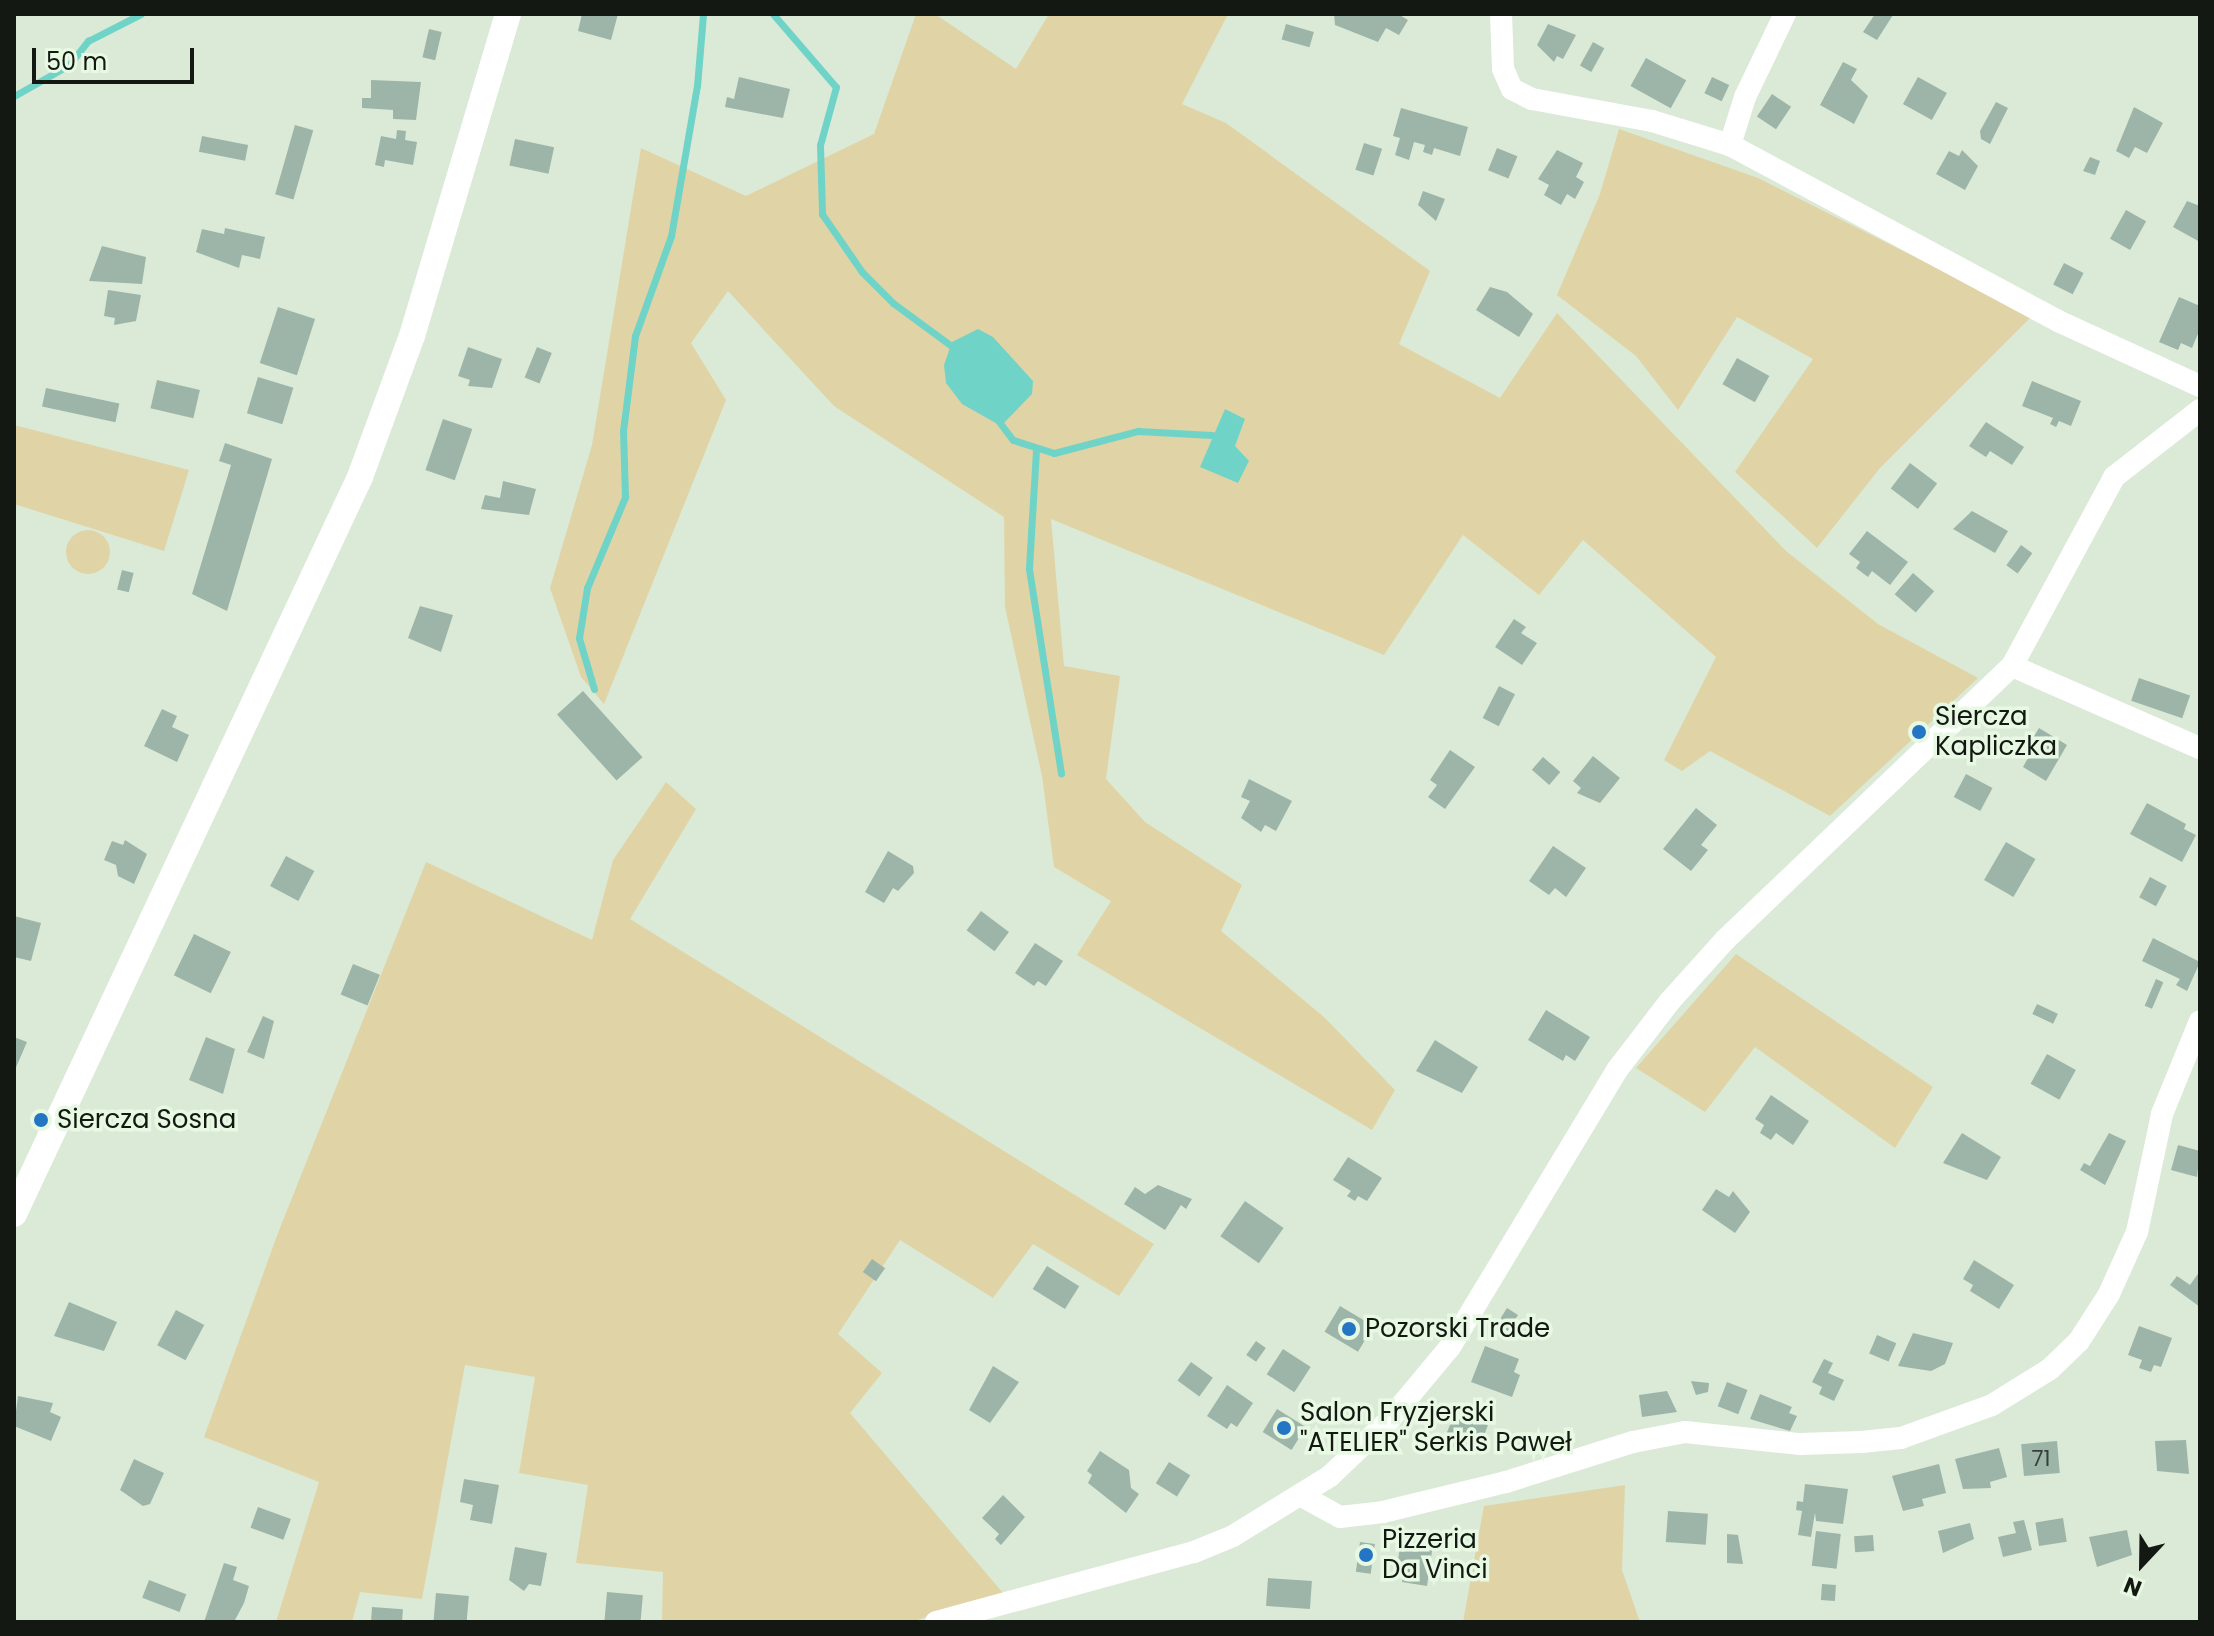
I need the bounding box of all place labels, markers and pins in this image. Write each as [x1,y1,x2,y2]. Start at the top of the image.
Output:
place label: Siercza Kapliczka [1935,701,2057,762]
marker: Siercza Kapliczka [1910,723,1928,741]
place label: Siercza Sosna [57,1104,236,1136]
marker: Siercza Sosna [32,1111,50,1129]
place label: Pozorski Trade [1365,1313,1550,1345]
marker: Pozorski Trade [1340,1320,1358,1338]
place label: Salon Fryzjerski "ATELIER" Serkis Paweł [1300,1397,1572,1458]
marker: Salon Fryzjerski "ATELIER" Serkis Paweł [1275,1419,1293,1437]
place label: Pizzeria Da Vinci [1382,1524,1488,1586]
marker: Pizzeria Da Vinci [1357,1546,1375,1564]

